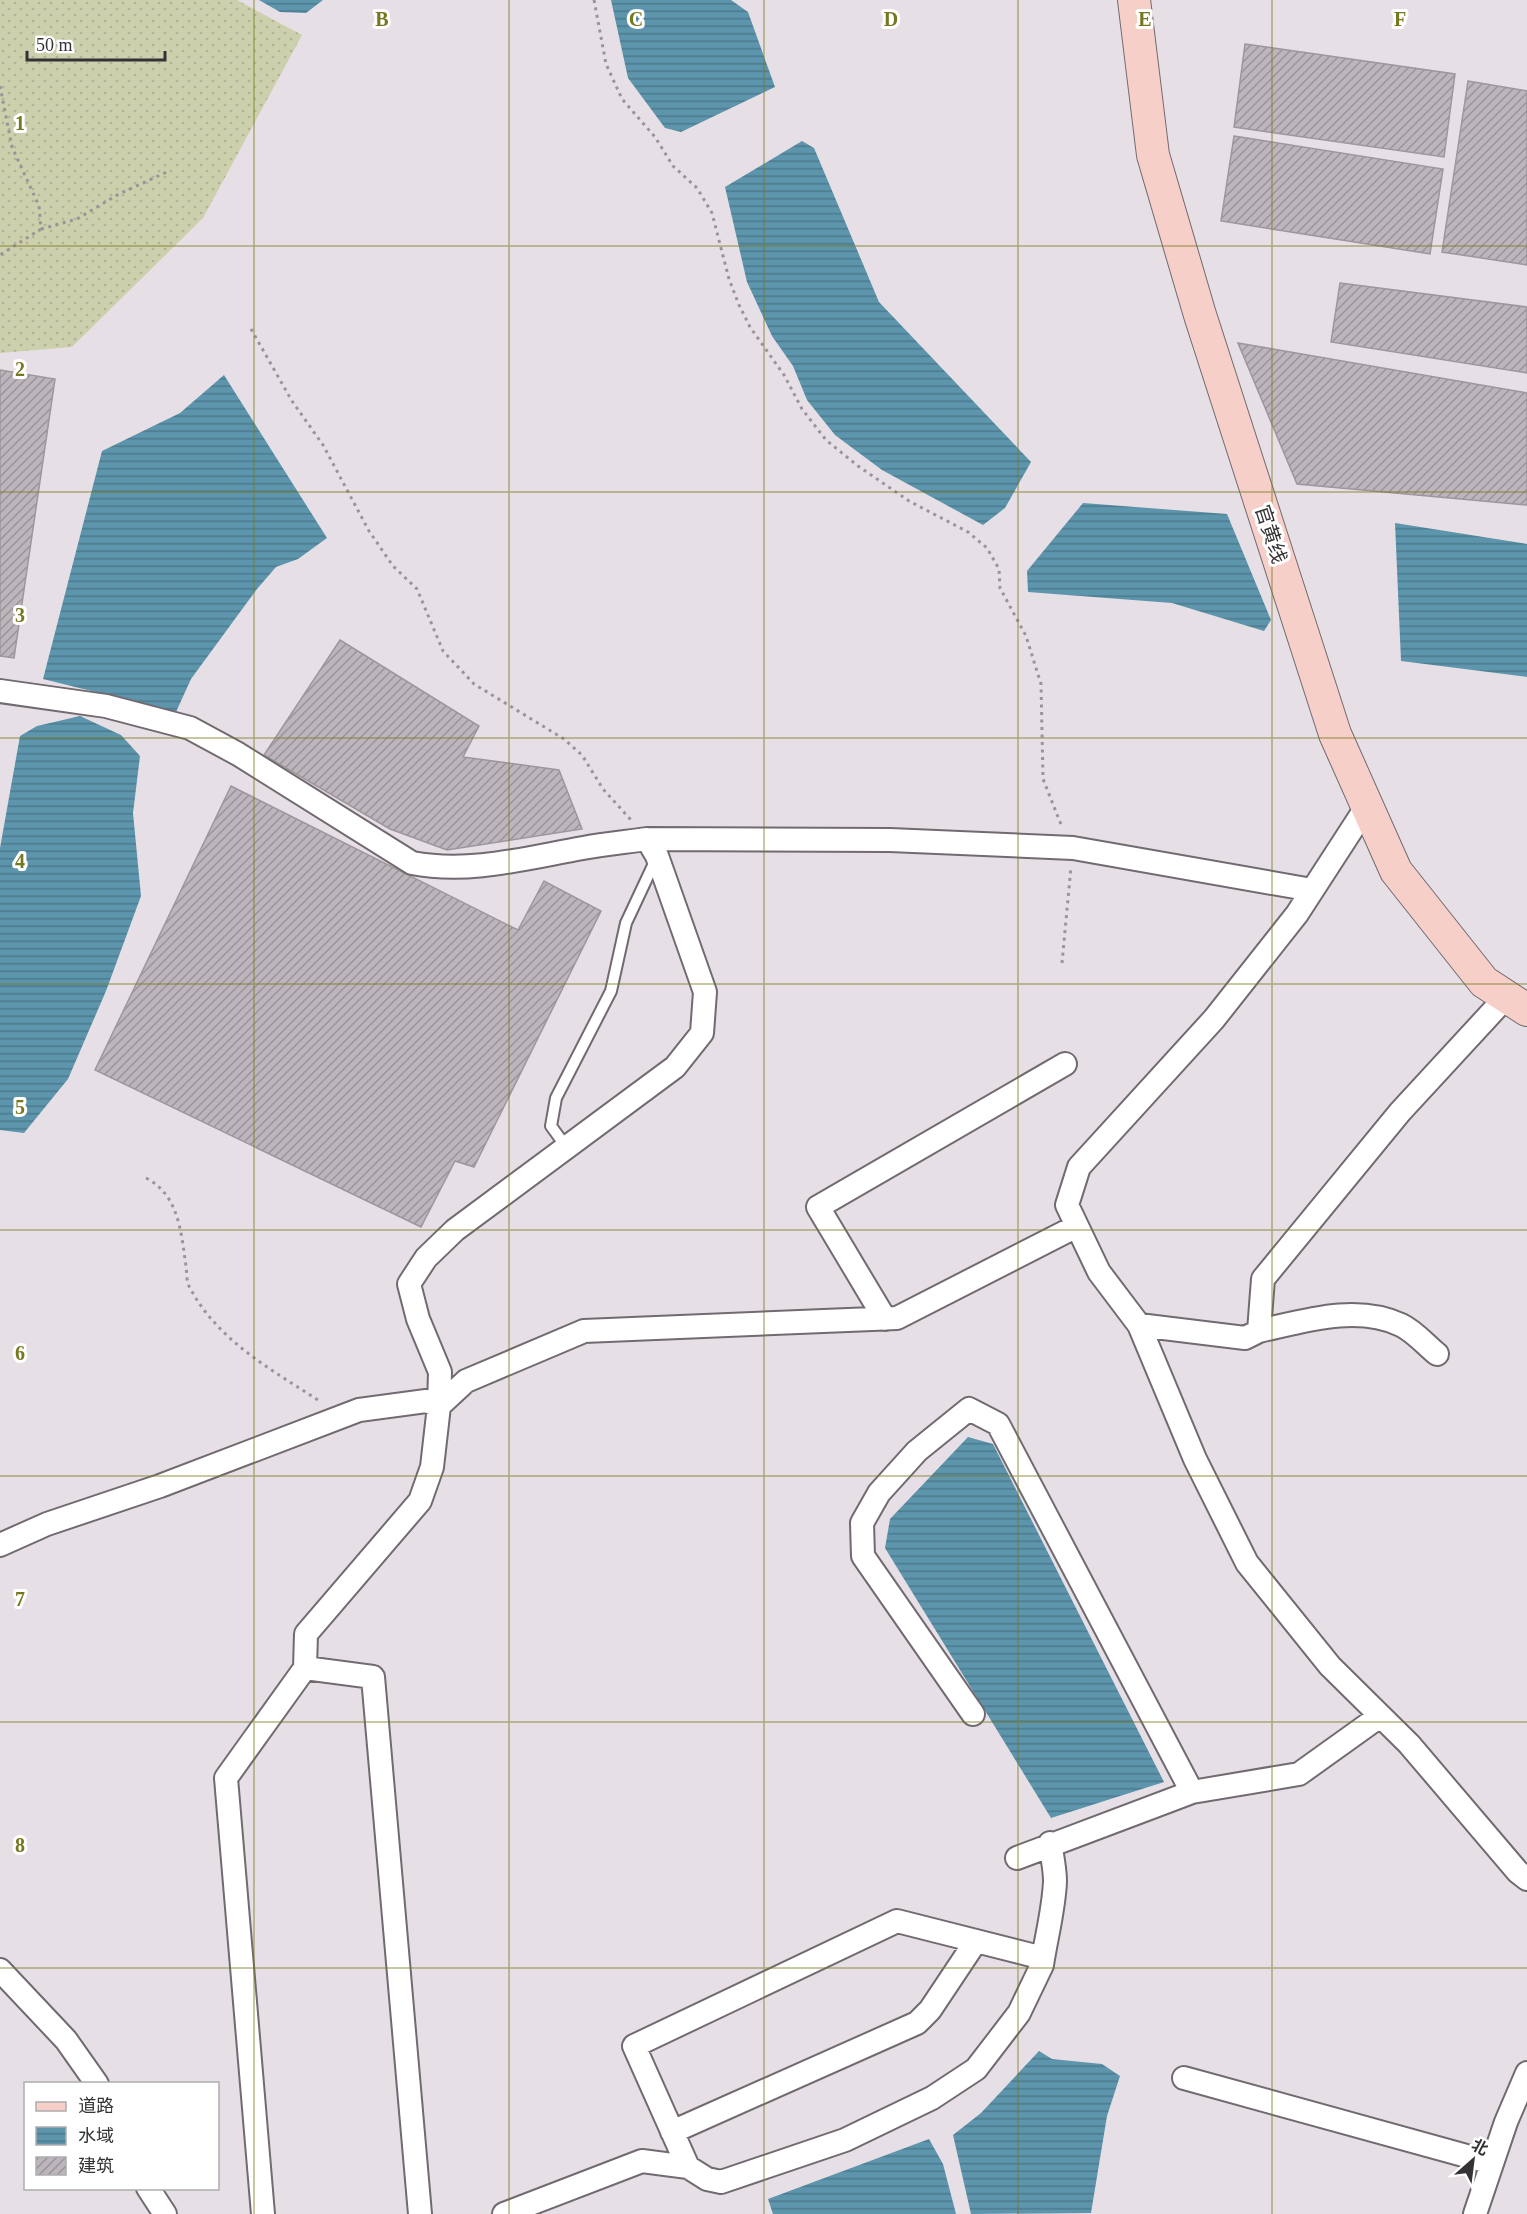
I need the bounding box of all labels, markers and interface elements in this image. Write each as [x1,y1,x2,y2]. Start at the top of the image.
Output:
text: B [375,8,389,30]
text: C [629,8,643,30]
text: D [884,8,898,30]
text: E [1138,8,1152,30]
text: F [1394,8,1406,30]
scale bar [27,24,165,62]
text: 50 m [36,35,73,55]
text: 1 [15,112,25,134]
text: 2 [15,358,25,380]
street label: 官黄线 [1251,502,1291,566]
text: 3 [15,604,25,626]
text: 4 [15,850,25,872]
text: 5 [15,1096,25,1118]
text: 6 [15,1342,25,1364]
text: 7 [15,1588,25,1610]
text: 8 [15,1834,25,1856]
legend [24,2082,219,2190]
text: 道路 [78,2096,114,2116]
text: 水域 [78,2126,114,2146]
north arrow [1443,2130,1503,2190]
text: 北 [1469,2136,1491,2158]
text: 建筑 [78,2156,114,2176]

